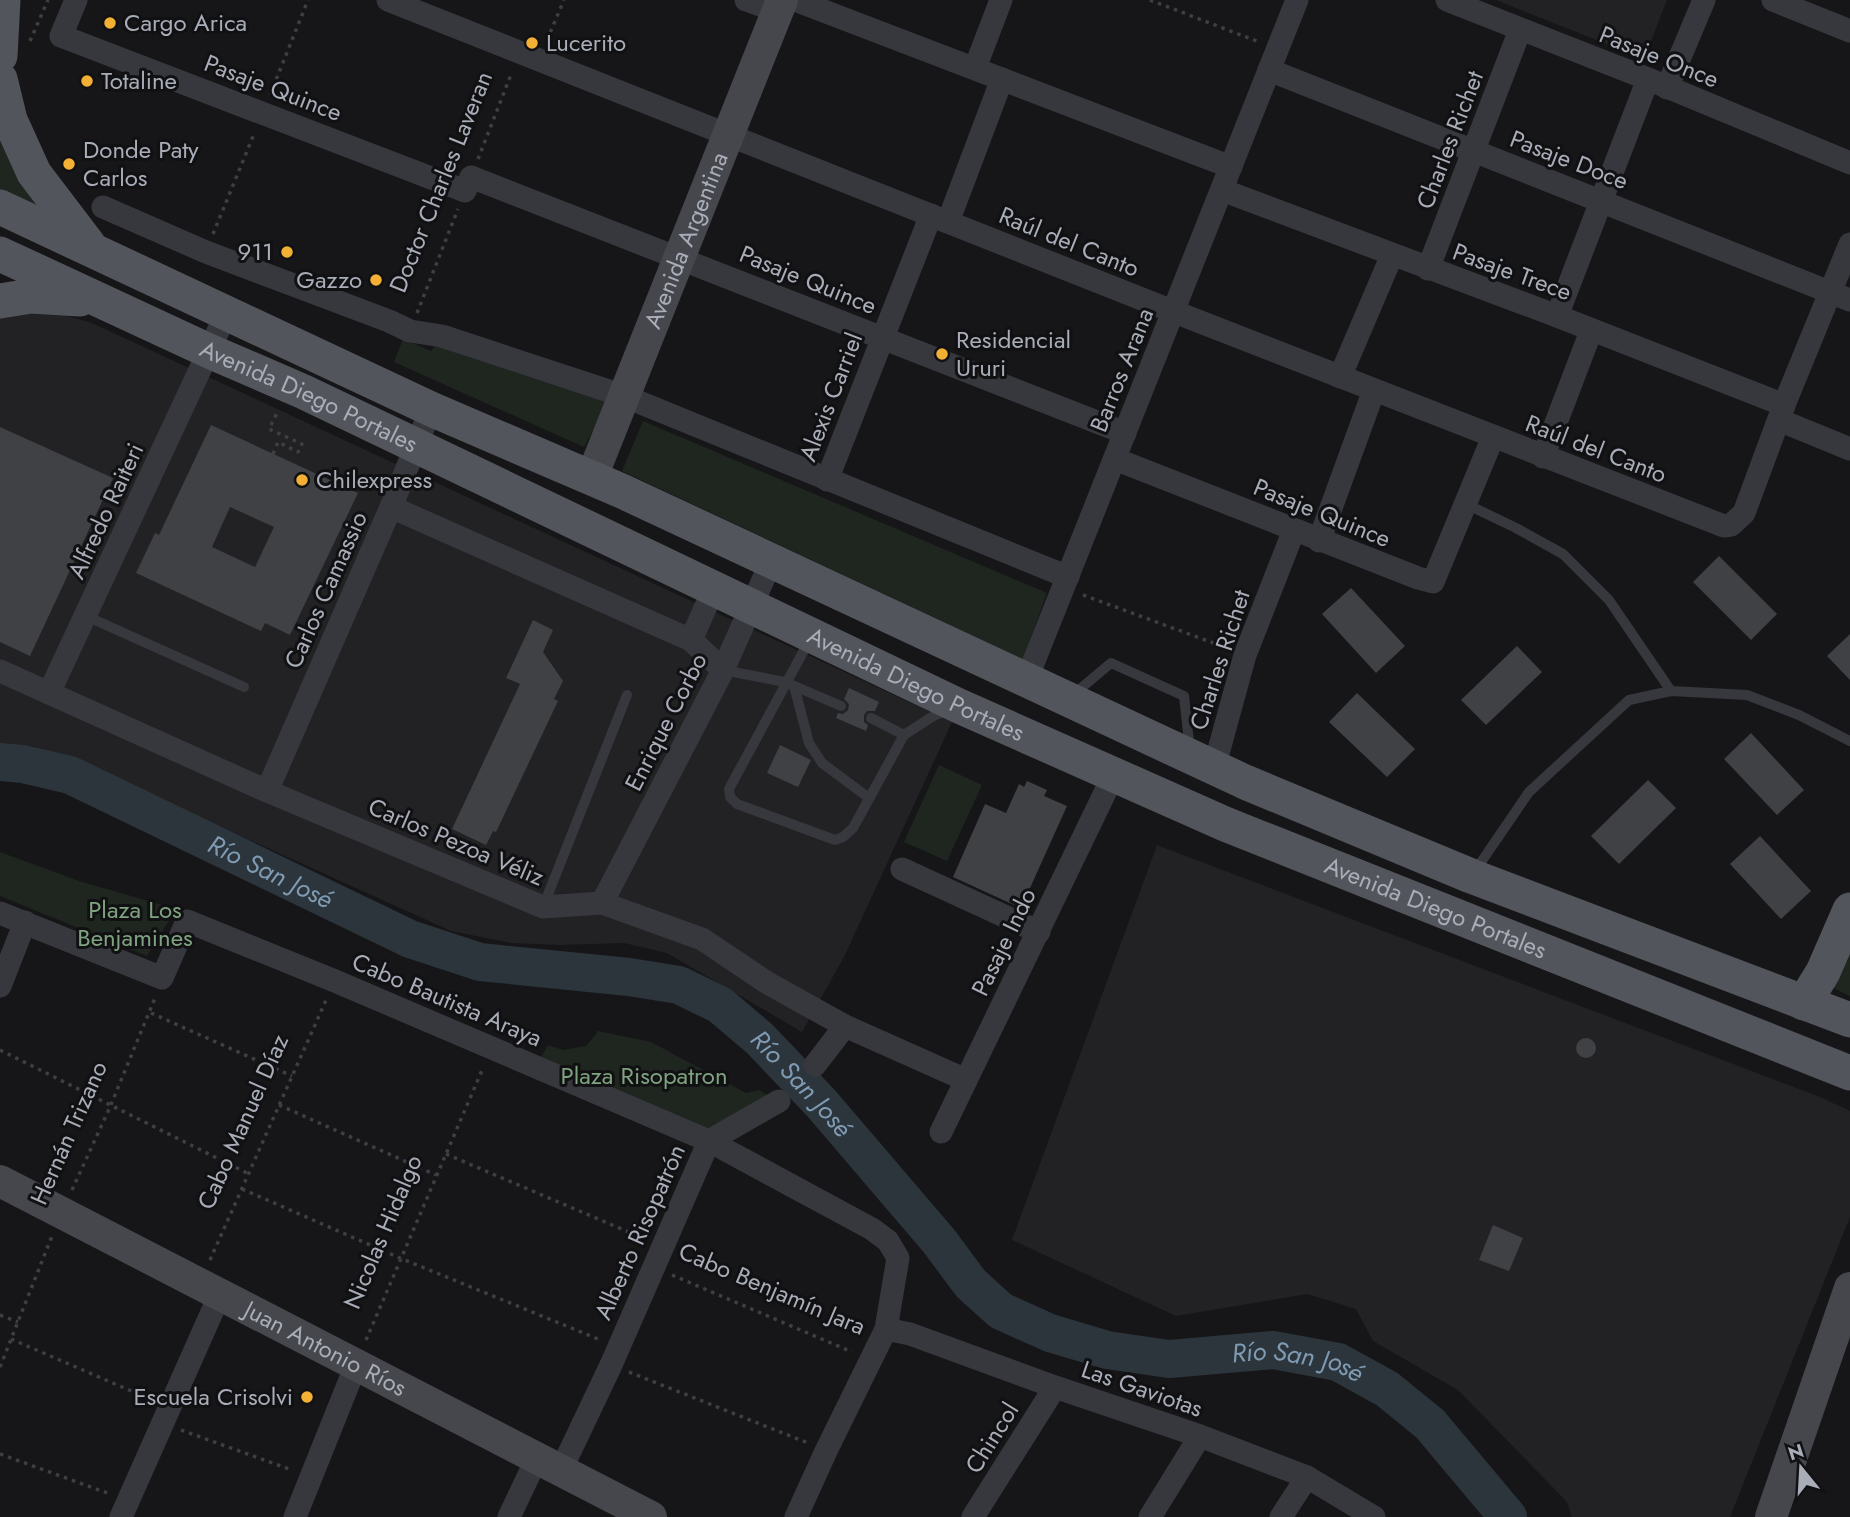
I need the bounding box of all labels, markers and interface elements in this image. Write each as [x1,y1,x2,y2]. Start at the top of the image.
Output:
place label: Cargo Arica [124,5,247,40]
marker: Cargo Arica [102,15,118,31]
street label: Pasaje Once [1594,17,1724,96]
place label: Lucerito [546,25,626,60]
marker: Lucerito [524,35,540,51]
street label: Pasaje Quince [199,45,347,130]
place label: Totaline [101,63,177,98]
street label: Charles Richet [1407,65,1492,214]
street label: Doctor Charles Laveran [380,66,501,298]
marker: Totaline [79,73,95,89]
street label: Pasaje Doce [1505,121,1633,198]
place label: Donde Paty Carlos [83,132,199,195]
street label: Avenida Argentina [635,147,737,333]
marker: Donde Paty Carlos [61,156,77,172]
street label: Raúl del Canto [994,197,1145,286]
place label: 911 [238,234,273,269]
street label: Pasaje Trece [1448,234,1576,309]
street label: Pasaje Quince [734,236,882,323]
marker: 911 [279,244,295,260]
place label: Gazzo [296,262,362,297]
marker: Gazzo [368,272,384,288]
street label: Barros Arana [1081,303,1162,437]
place label: Residencial Ururi [956,322,1071,385]
street label: Alexis Carriel [790,327,871,466]
street label: Avenida Diego Portales [194,331,424,461]
marker: Residencial Ururi [934,346,950,362]
street label: Raúl del Canto [1521,406,1672,491]
street label: Alfredo Raiteri [59,437,152,584]
place label: Chilexpress [316,462,432,497]
street label: Pasaje Quince [1248,469,1396,556]
marker: Chilexpress [294,472,310,488]
street label: Carlos Camassio [275,506,376,674]
street label: Charles Richet [1180,585,1259,734]
street label: Avenida Diego Portales [802,618,1030,750]
street label: Enrique Corbo [616,647,715,797]
street label: Carlos Pezoa Véliz [363,789,549,894]
water label: Río San José [202,825,340,919]
street label: Avenida Diego Portales [1320,847,1552,967]
street label: Pasaje Indo [962,882,1045,1002]
park label: Plaza Los Benjamines [77,892,193,955]
street label: Cabo Bautista Araya [347,944,548,1055]
water label: Río San José [742,1021,862,1146]
street label: Cabo Manuel Díaz [188,1029,297,1215]
street label: Hernán Trizano [21,1055,116,1210]
park label: Plaza Risopatron [560,1058,728,1093]
street label: Alberto Risopatrón [585,1138,694,1325]
street label: Nicolas Hidalgo [334,1149,431,1314]
street label: Cabo Benjamín Jara [673,1233,871,1344]
street label: Juan Antonio Ríos [235,1291,413,1405]
water label: Río San José [1230,1331,1372,1392]
street label: Las Gaviotas [1077,1351,1207,1426]
place label: Escuela Crisolvi [133,1379,293,1414]
marker: Escuela Crisolvi [299,1389,315,1405]
street label: Chincol [956,1395,1027,1480]
north arrow [1766,1433,1836,1503]
text: N [1785,1437,1807,1467]

